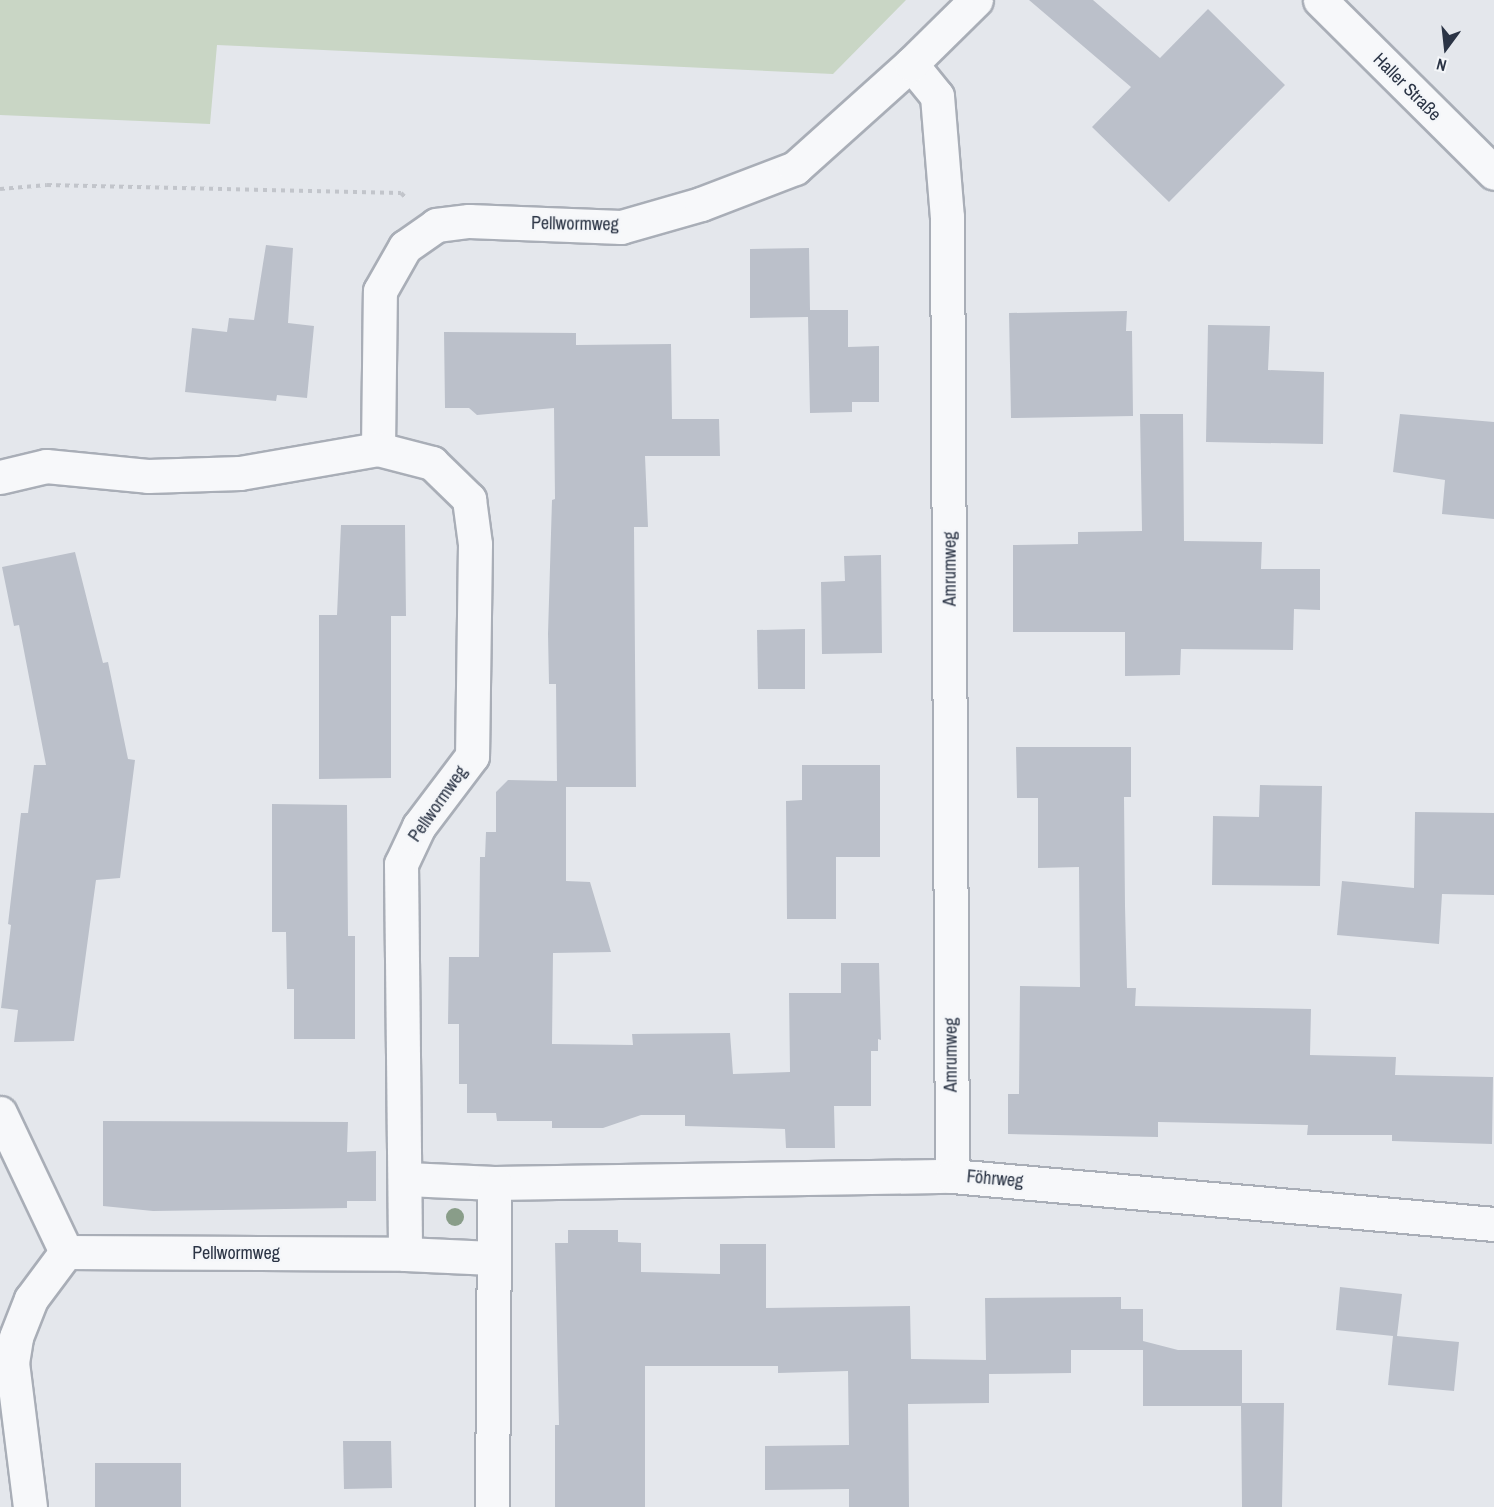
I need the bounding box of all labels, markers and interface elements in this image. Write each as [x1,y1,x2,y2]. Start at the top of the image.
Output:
north arrow [1416,18,1476,78]
street label: Haller Straße [1369,49,1445,125]
text: N [1434,54,1449,77]
street label: Pellwormweg [531,212,619,236]
street label: Amrumweg [939,532,961,606]
street label: Pellwormweg [404,762,472,846]
street label: Amrumweg [940,1018,962,1092]
street label: Föhrweg [966,1166,1024,1192]
street label: Pellwormweg [192,1242,280,1264]

